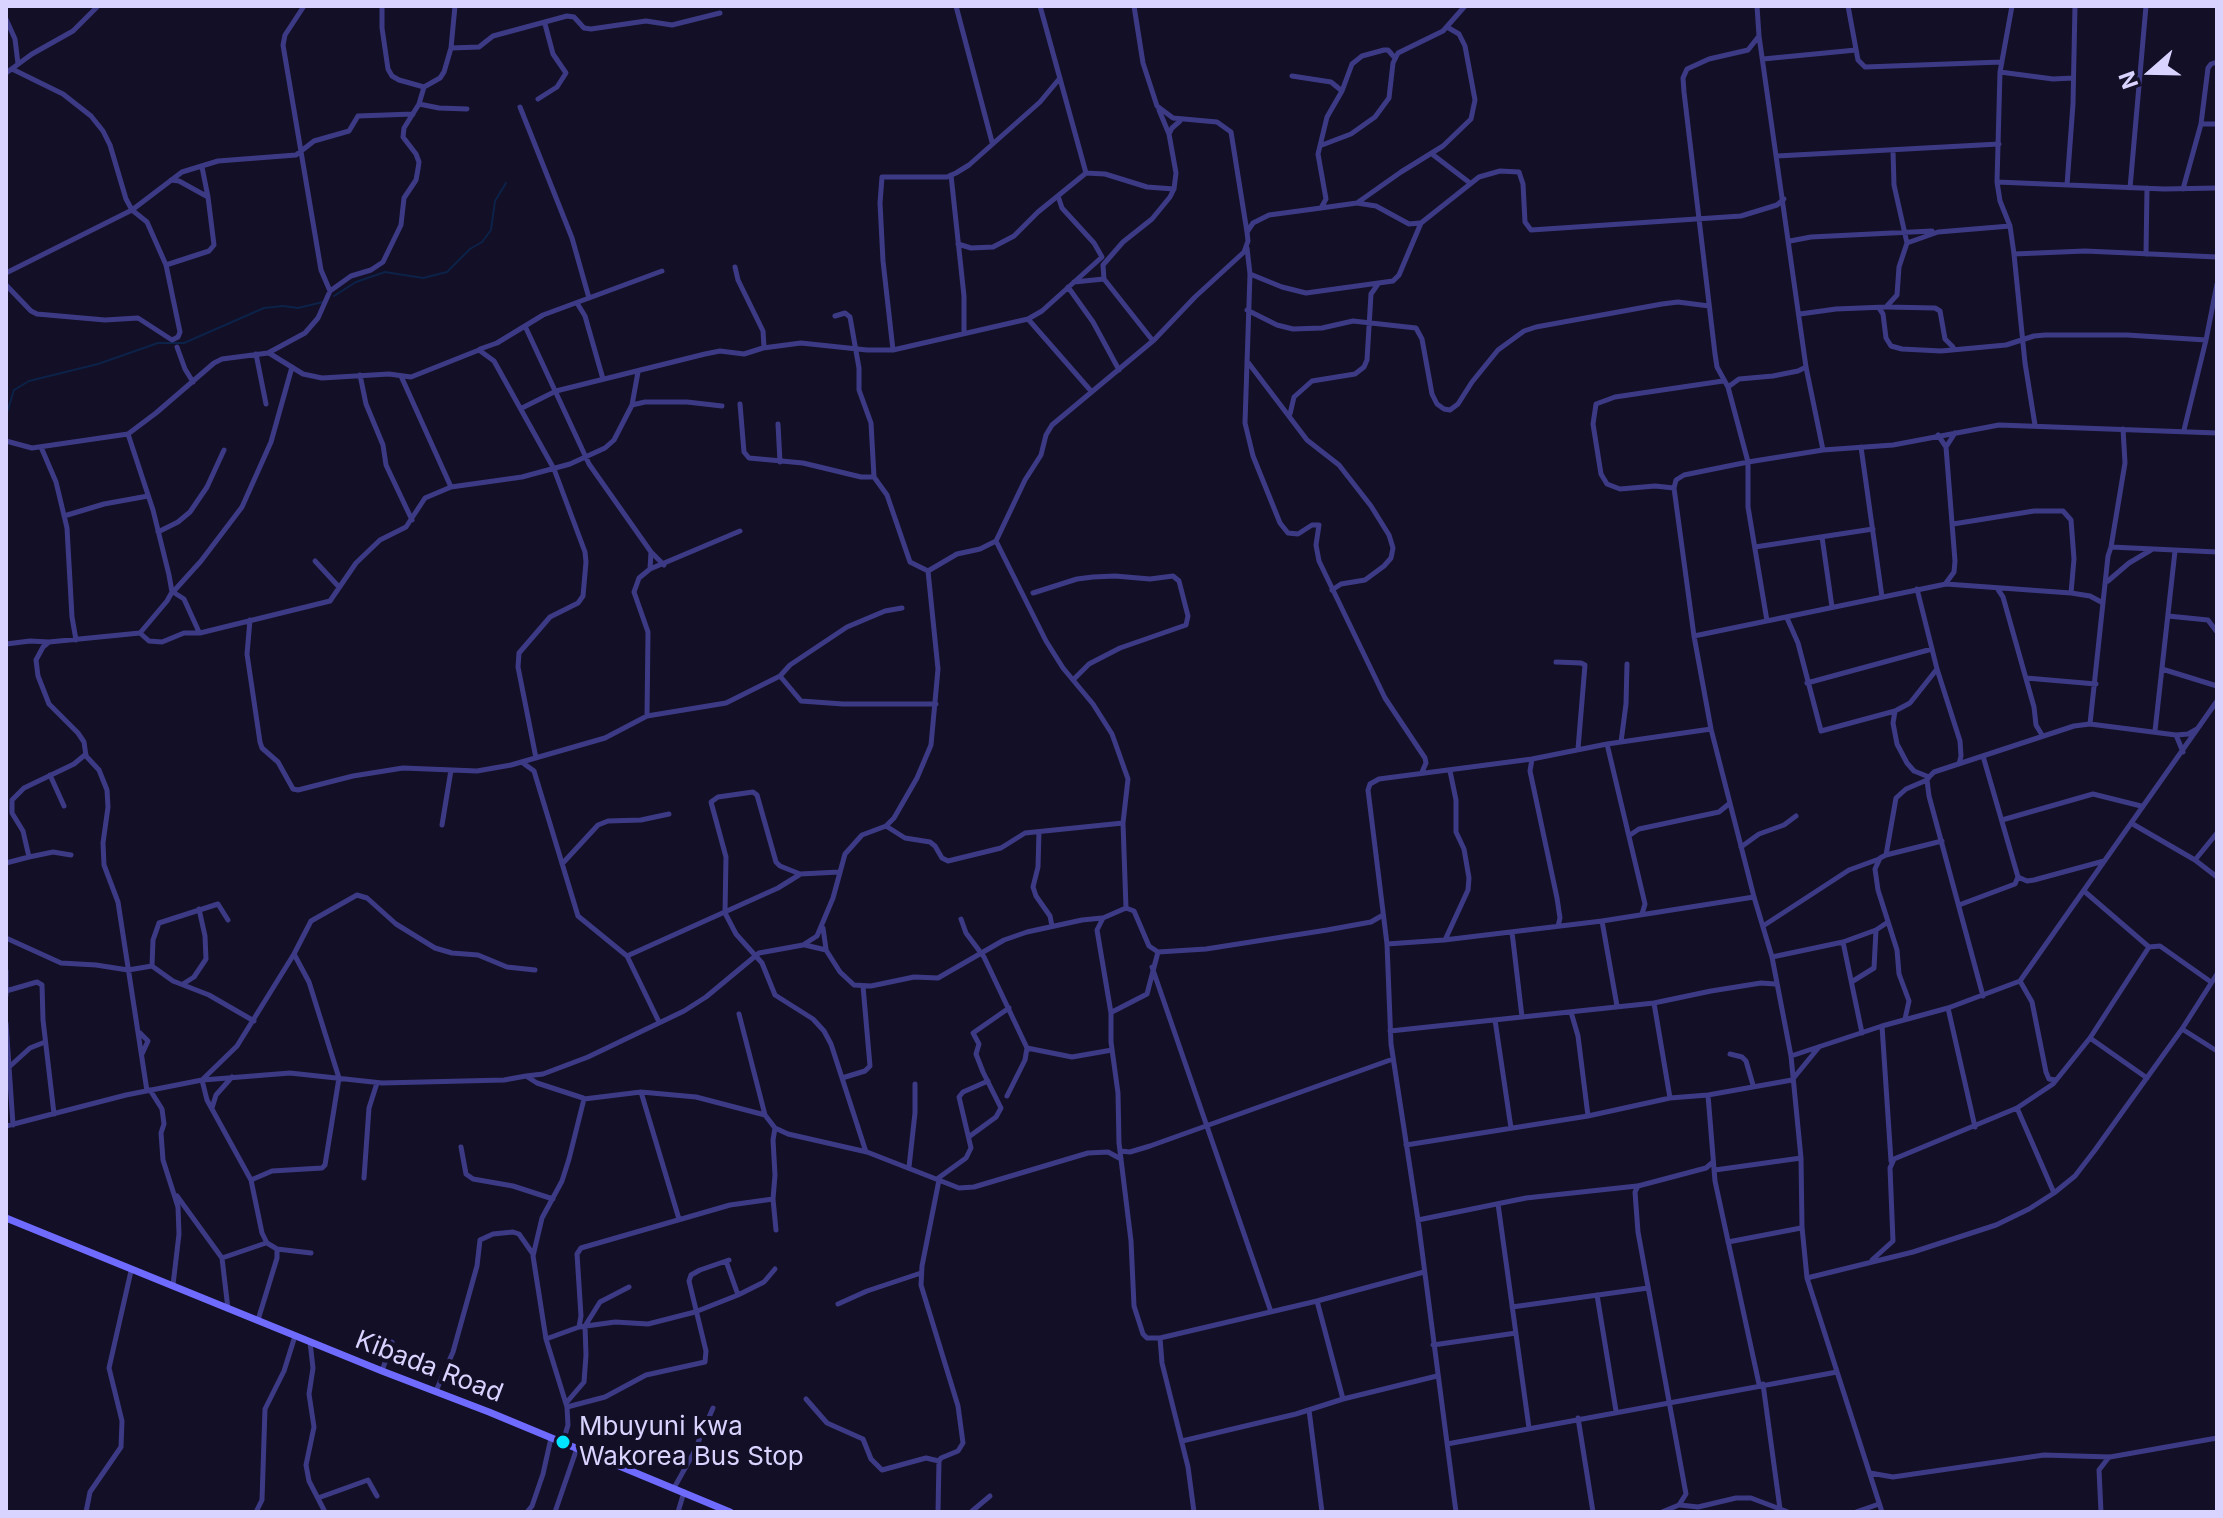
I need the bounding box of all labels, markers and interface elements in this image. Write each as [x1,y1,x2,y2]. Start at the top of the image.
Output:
north arrow [2111,32,2191,112]
text: N [2113,68,2144,93]
street label: Kibada Road [351,1325,507,1409]
place label: Mbuyuni kwa Wakorea Bus Stop [579,1411,804,1472]
marker: Mbuyuni kwa Wakorea Bus Stop [554,1433,572,1451]

